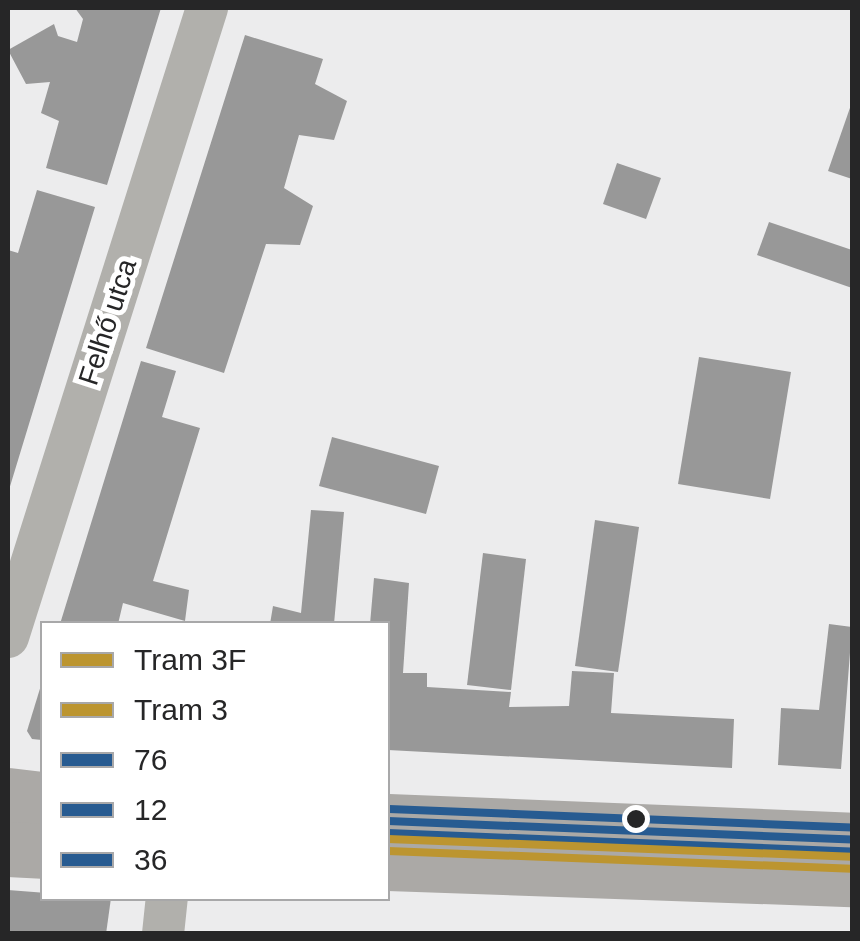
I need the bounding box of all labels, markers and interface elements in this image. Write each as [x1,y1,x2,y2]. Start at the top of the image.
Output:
street label: Felhő utca [72,255,144,389]
legend [40,621,390,901]
text: Tram 3F [134,643,246,676]
text: Tram 3 [134,693,228,726]
text: 76 [134,743,167,776]
text: 12 [134,793,167,826]
unlabelled marker [626,809,646,829]
text: 36 [134,843,167,876]

